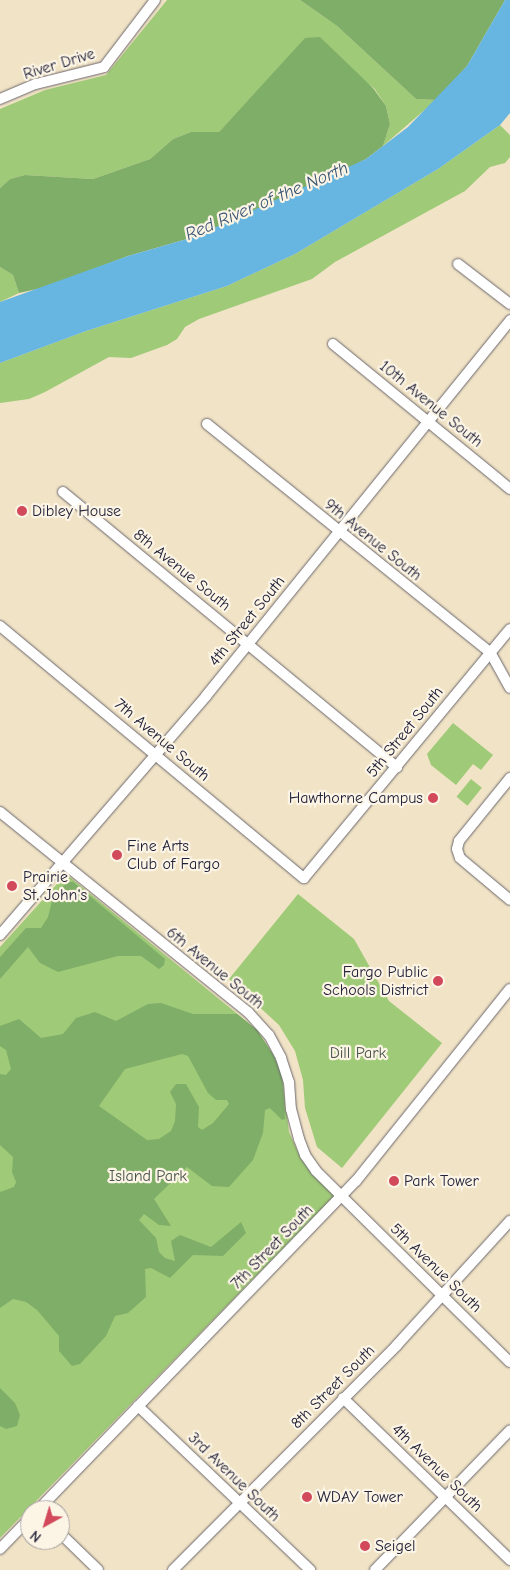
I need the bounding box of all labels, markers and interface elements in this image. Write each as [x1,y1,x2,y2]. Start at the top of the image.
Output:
street label: River Drive [21,44,97,84]
water label: Red River of the North [182,158,352,246]
street label: 10th Avenue South [376,356,486,452]
street label: 9th Avenue South [320,495,426,585]
place label: Dibley House [32,501,121,521]
marker: Dibley House [16,505,28,517]
street label: 8th Avenue South [130,525,234,615]
street label: 4th Street South [205,572,289,670]
street label: 5th Street South [363,683,447,781]
street label: 7th Avenue South [110,694,214,786]
place label: Hawthorne Campus [289,788,423,808]
marker: Hawthorne Campus [427,792,439,804]
place label: Fine Arts Club of Fargo [127,836,220,874]
marker: Fine Arts Club of Fargo [111,849,123,861]
place label: Prairie St. John's [23,867,87,905]
marker: Prairie St. John's [5,879,19,893]
street label: 6th Avenue South [162,923,268,1013]
place label: Fargo Public Schools District [323,962,428,1000]
marker: Fargo Public Schools District [432,975,444,987]
park label: Dill Park [330,1043,386,1063]
park label: Island Park [109,1166,187,1186]
place label: Park Tower [404,1171,479,1191]
marker: Park Tower [388,1175,400,1187]
street label: 7th Street South [227,1201,317,1293]
street label: 5th Avenue South [386,1219,486,1317]
street label: 8th Street South [287,1341,379,1433]
street label: 4th Avenue South [388,1420,486,1516]
street label: 3rd Avenue South [184,1428,284,1526]
place label: WDAY Tower [317,1487,403,1507]
marker: WDAY Tower [301,1491,313,1503]
north arrow [20,1500,70,1550]
text: N [27,1527,45,1546]
place label: Seigel [375,1536,415,1556]
marker: Seigel [359,1540,371,1552]

